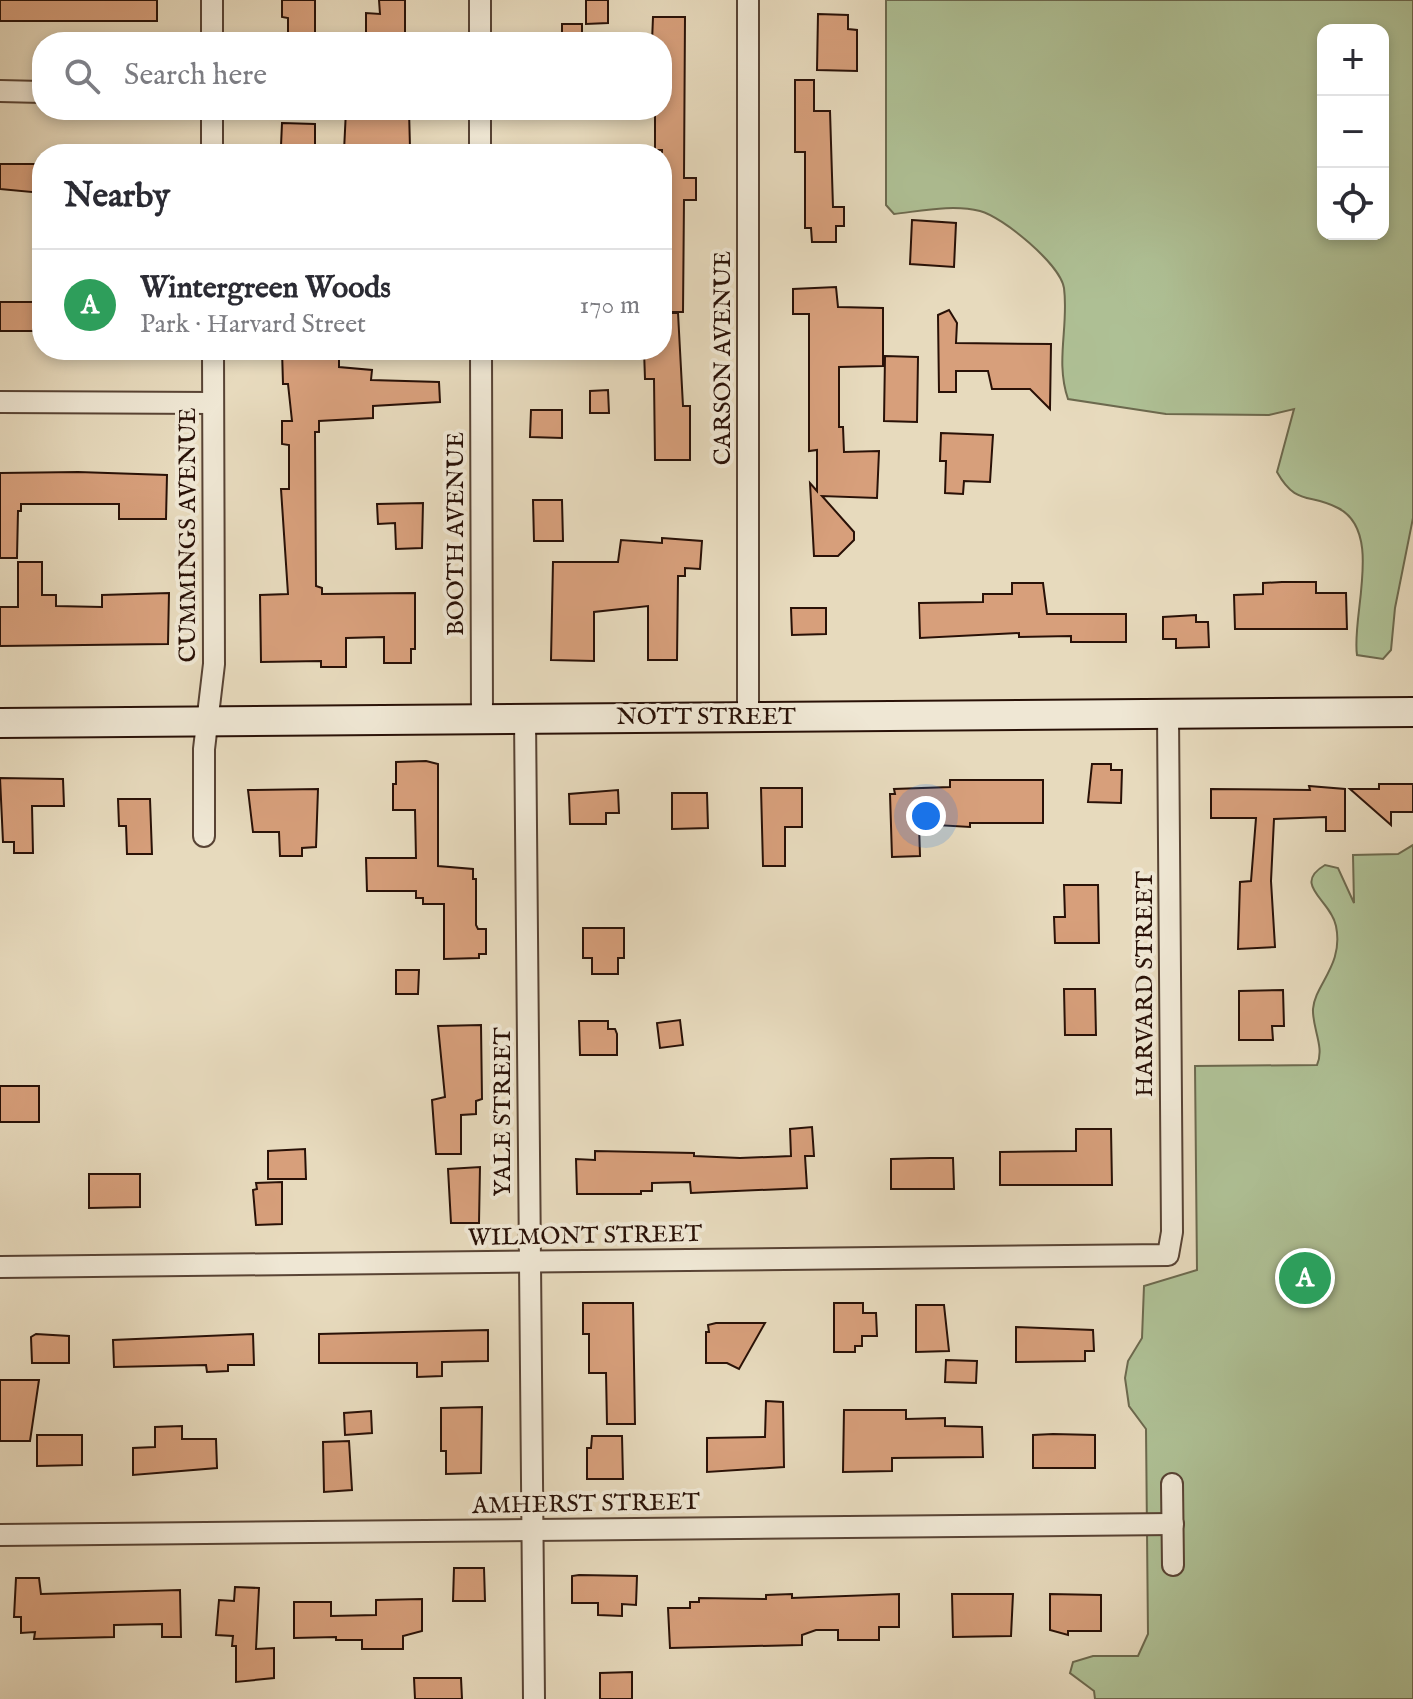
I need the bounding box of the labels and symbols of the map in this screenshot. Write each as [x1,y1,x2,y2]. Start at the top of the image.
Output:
street label: CARSON AVENUE [708,251,739,465]
street label: CUMMINGS AVENUE [173,407,204,663]
street label: BOOTH AVENUE [441,432,472,636]
street label: NOTT STREET [616,702,796,733]
your location [906,796,946,836]
street label: HARVARD STREET [1130,870,1161,1097]
street label: YALE STREET [488,1027,519,1197]
street label: WILMONT STREET [468,1219,703,1254]
pin: A [1279,1248,1331,1308]
street label: AMHERST STREET [471,1487,701,1522]

